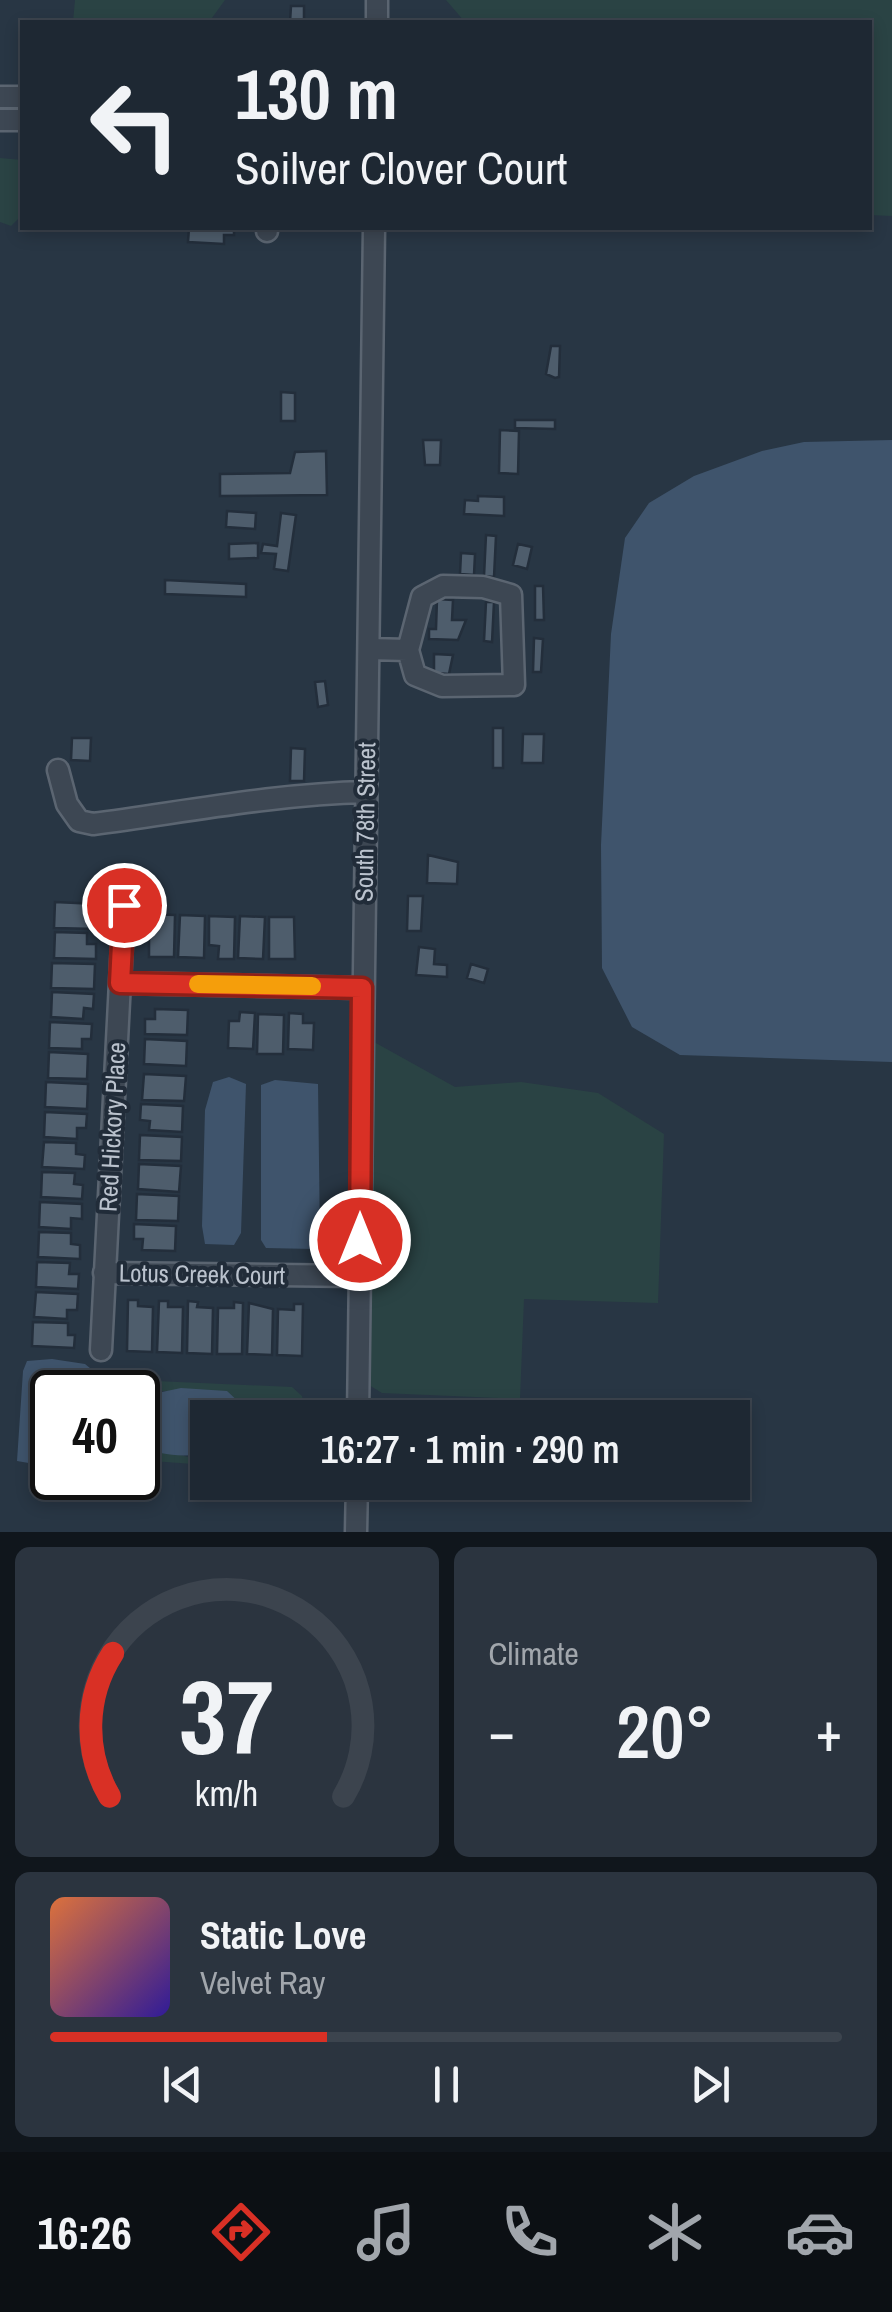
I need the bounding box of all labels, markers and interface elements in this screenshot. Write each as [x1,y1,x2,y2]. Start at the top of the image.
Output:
text: 130 m [235,47,398,141]
icon: left [70,60,200,190]
text: Soilver Clover Court [235,137,567,198]
street label: South 78th Street [347,742,383,902]
pin [82,863,167,948]
icon: arrive [97,878,152,933]
street label: Red Hickory Place [91,1041,133,1213]
position arrow [308,1188,412,1292]
street label: Lotus Creek Court [119,1256,286,1292]
speed limit sign: 40 [30,1370,160,1500]
text: 16:27 · 1 min · 290 m [320,1424,620,1475]
text: Climate [489,1632,579,1675]
text: 37 [179,1646,274,1786]
text: 20° [616,1680,714,1781]
text: − [489,1694,515,1768]
text: + [816,1694,842,1768]
text: km/h [195,1769,259,1817]
text: Static Love [200,1910,366,1961]
text: Velvet Ray [200,1961,325,2004]
icon: previous [155,2057,210,2112]
icon: pause [419,2057,474,2112]
icon: next [683,2057,738,2112]
icon: directions [206,2197,276,2267]
icon: music [351,2197,421,2267]
icon: phone [495,2197,565,2267]
icon: climate [640,2197,710,2267]
icon: car [785,2197,855,2267]
text: 16:26 [37,2202,132,2263]

